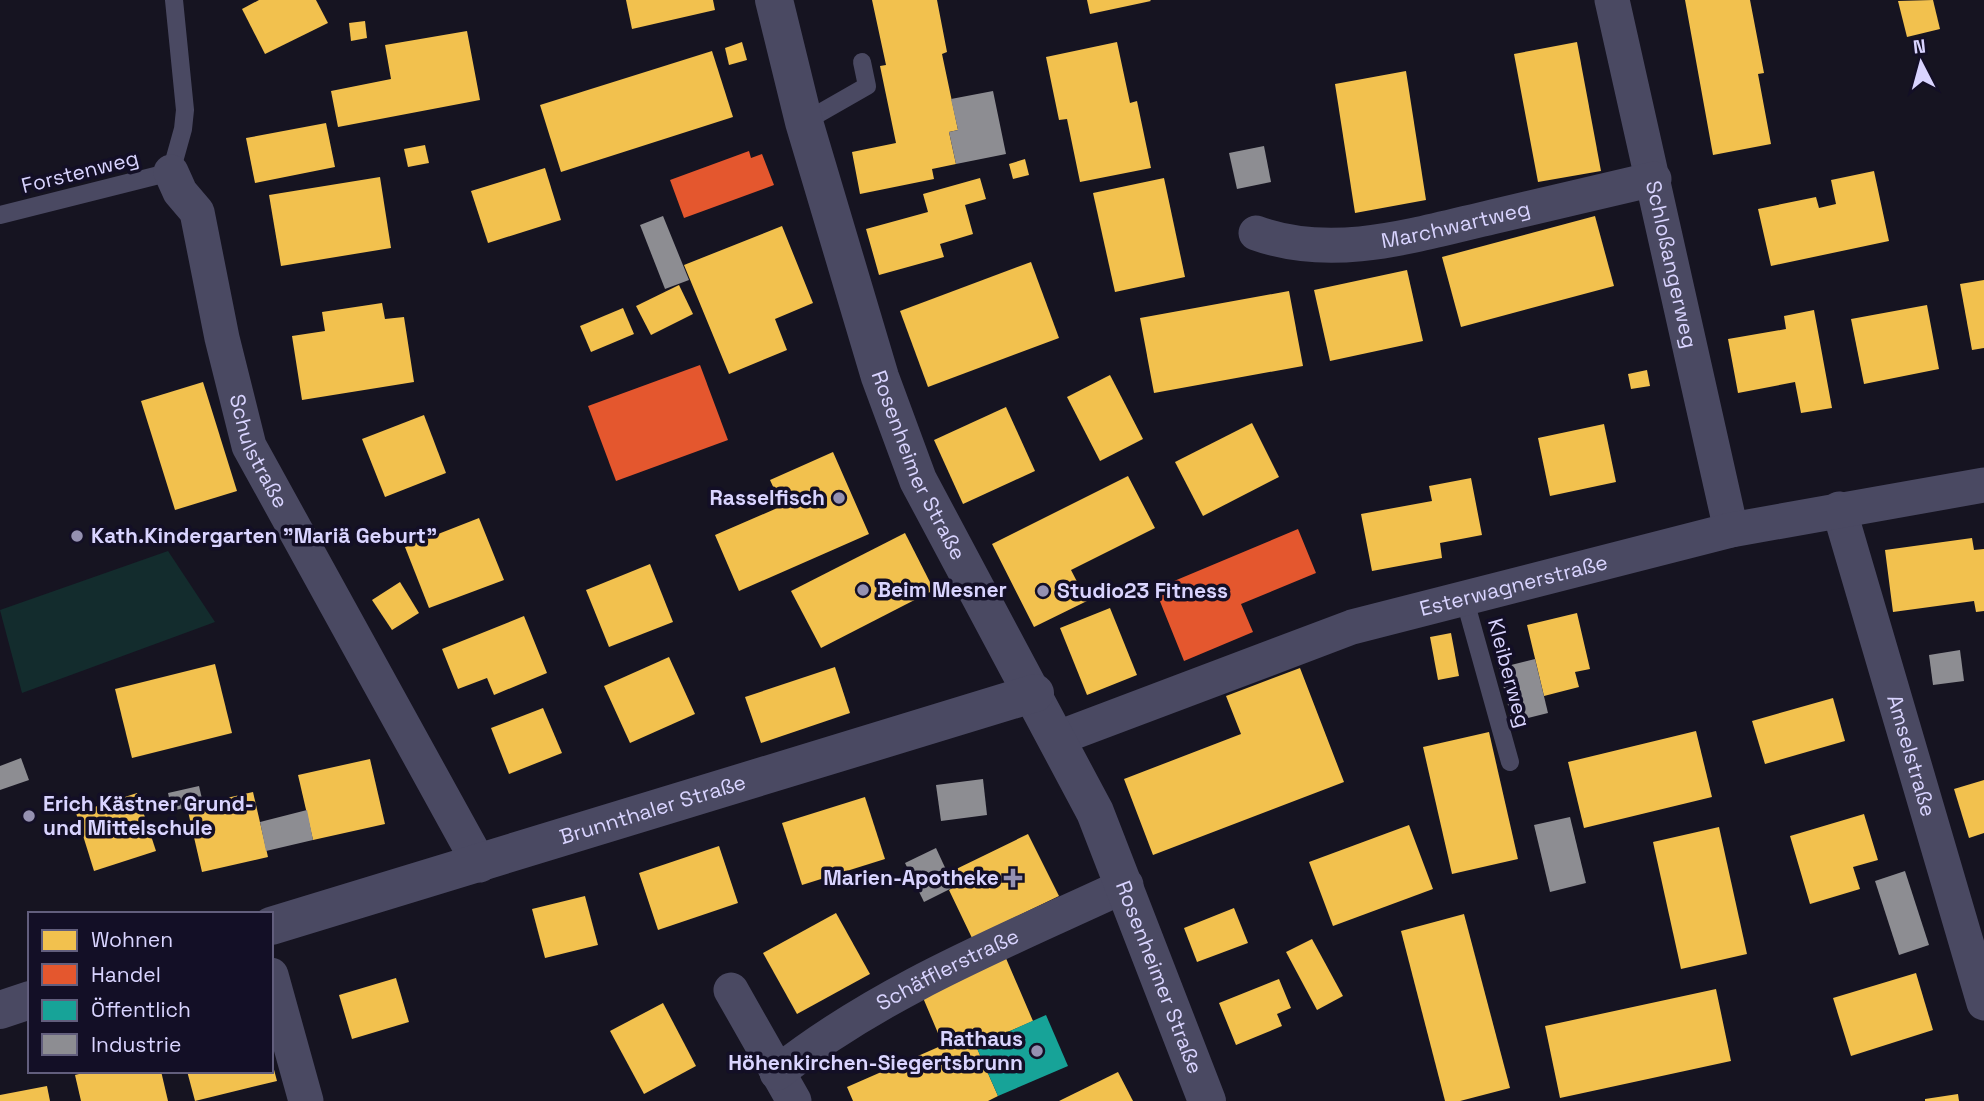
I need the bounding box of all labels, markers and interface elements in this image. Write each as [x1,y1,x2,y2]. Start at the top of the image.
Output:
north arrow [1886,28,1956,98]
text: N [1912,33,1927,60]
street label: Forstenweg [19,144,141,199]
street label: Schloßangerweg [1640,178,1704,351]
street label: Marchwartweg [1379,194,1533,254]
street label: Rosenheimer Straße [866,366,972,565]
street label: Schulstraße [224,391,295,513]
place label: Rasselfisch [710,484,825,511]
marker: Rasselfisch [831,490,847,506]
place label: Kath.Kindergarten "Mariä Geburt" [91,522,437,549]
marker: Kath.Kindergarten "Mariä Geburt" [69,528,85,544]
street label: Esterwagnerstraße [1417,548,1610,622]
place label: Beim Mesner [877,576,1007,603]
place label: Studio23 Fitness [1057,577,1228,604]
marker: Beim Mesner [855,582,871,598]
marker: Studio23 Fitness [1035,583,1051,599]
street label: Kleiberweg [1482,615,1537,730]
street label: Amselstraße [1881,691,1943,820]
street label: Brunnthaler Straße [556,768,749,850]
place label: Erich Kästner Grund- und Mittelschule [43,790,254,841]
marker: Erich Kästner Grund- und Mittelschule [21,808,37,824]
place label: Marien-Apotheke [823,864,999,891]
marker: Marien-Apotheke [1005,870,1021,886]
street label: Rosenheimer Straße [1110,877,1209,1077]
legend [28,912,273,1073]
street label: Schäfflerstraße [871,922,1023,1016]
text: Wohnen [91,926,173,953]
text: Handel [91,961,161,988]
text: Öffentlich [91,996,191,1023]
place label: Rathaus Höhenkirchen-Siegertsbrunn [728,1025,1023,1076]
text: Industrie [91,1031,181,1058]
marker: Rathaus Höhenkirchen-Siegertsbrunn [1029,1043,1045,1059]

